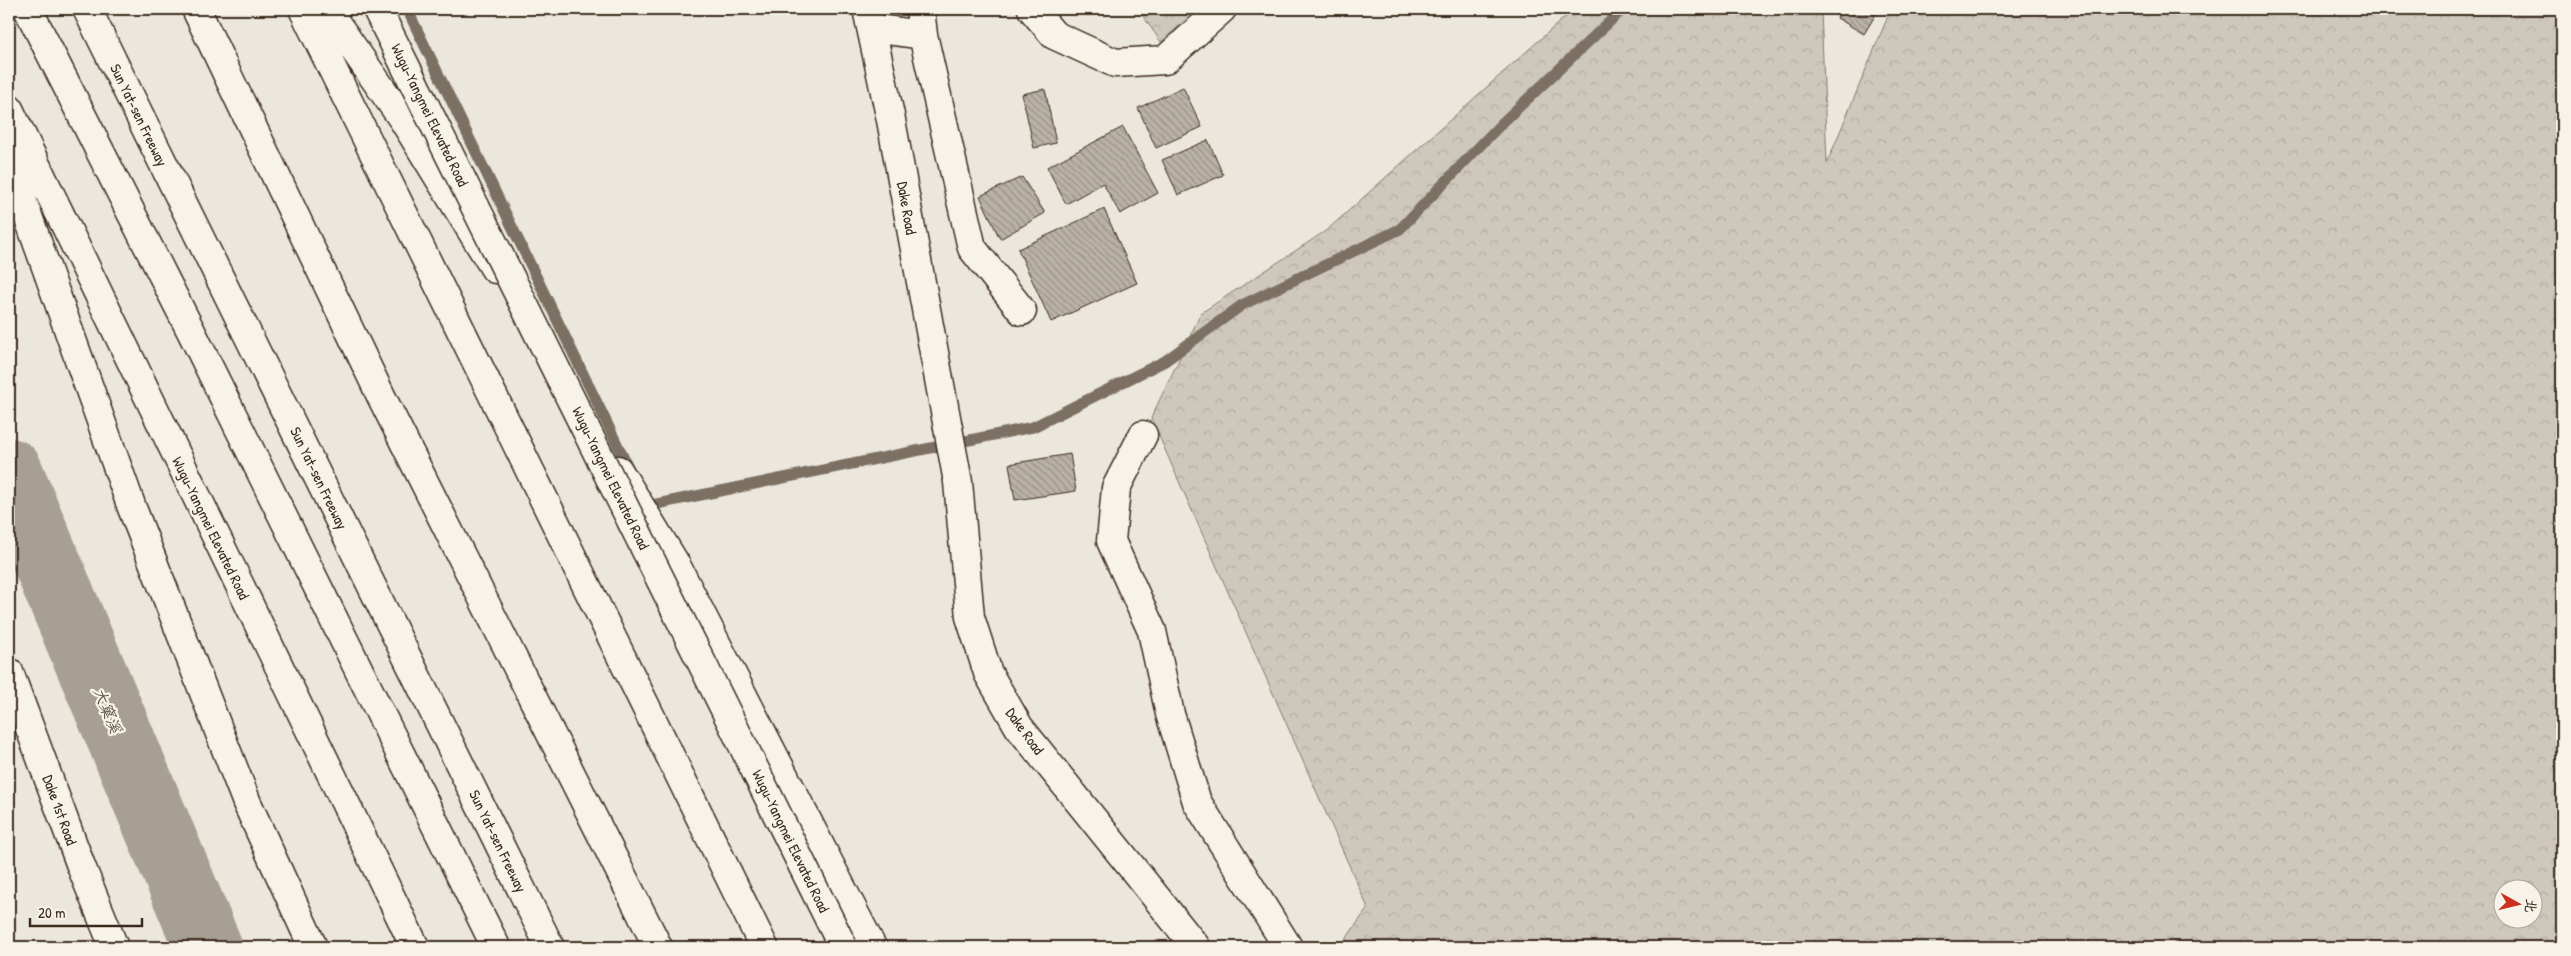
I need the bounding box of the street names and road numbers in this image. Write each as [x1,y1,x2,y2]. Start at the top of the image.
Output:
street label: Wugu-Yangmei Elevated Road [386,40,474,190]
street label: Sun Yat-sen Freeway [105,60,173,170]
street label: Dake Road [892,180,922,236]
street label: Wugu-Yangmei Elevated Road [567,403,655,553]
street label: Sun Yat-sen Freeway [285,423,353,533]
street label: Wugu-Yangmei Elevated Road [167,453,255,603]
street label: Dake Road [1001,703,1049,759]
street label: Wugu-Yangmei Elevated Road [747,766,835,916]
street label: Dake 1st Road [38,772,82,848]
street label: Sun Yat-sen Freeway [464,786,532,896]

